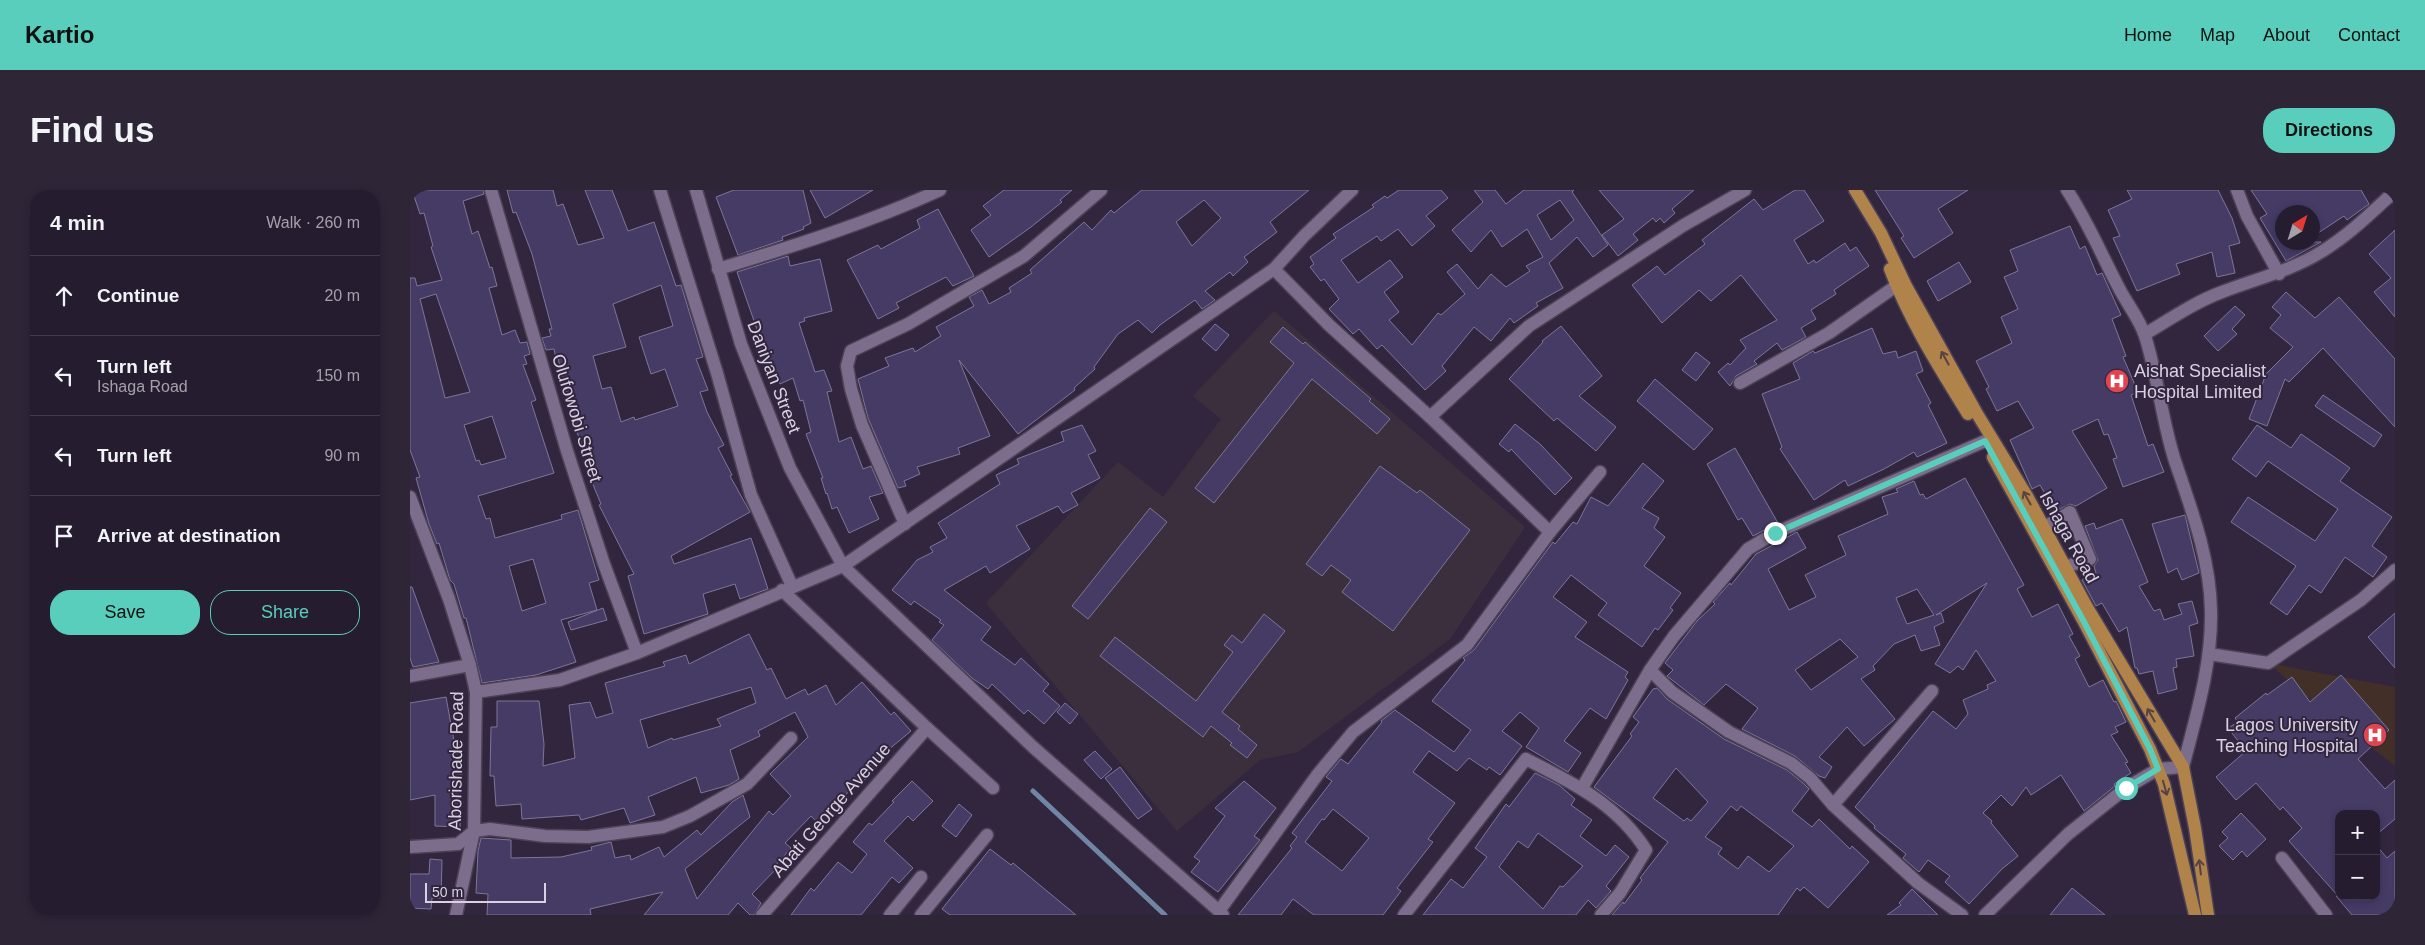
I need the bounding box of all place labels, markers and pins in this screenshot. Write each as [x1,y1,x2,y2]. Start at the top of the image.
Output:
place label: Aishat Specialist Hospital Limited [2134,361,2266,402]
hospital icon: Aishat Specialist Hospital Limited [2104,368,2130,394]
place label: Lagos University Teaching Hospital [2216,715,2358,756]
hospital icon: Lagos University Teaching Hospital [2362,722,2388,748]

